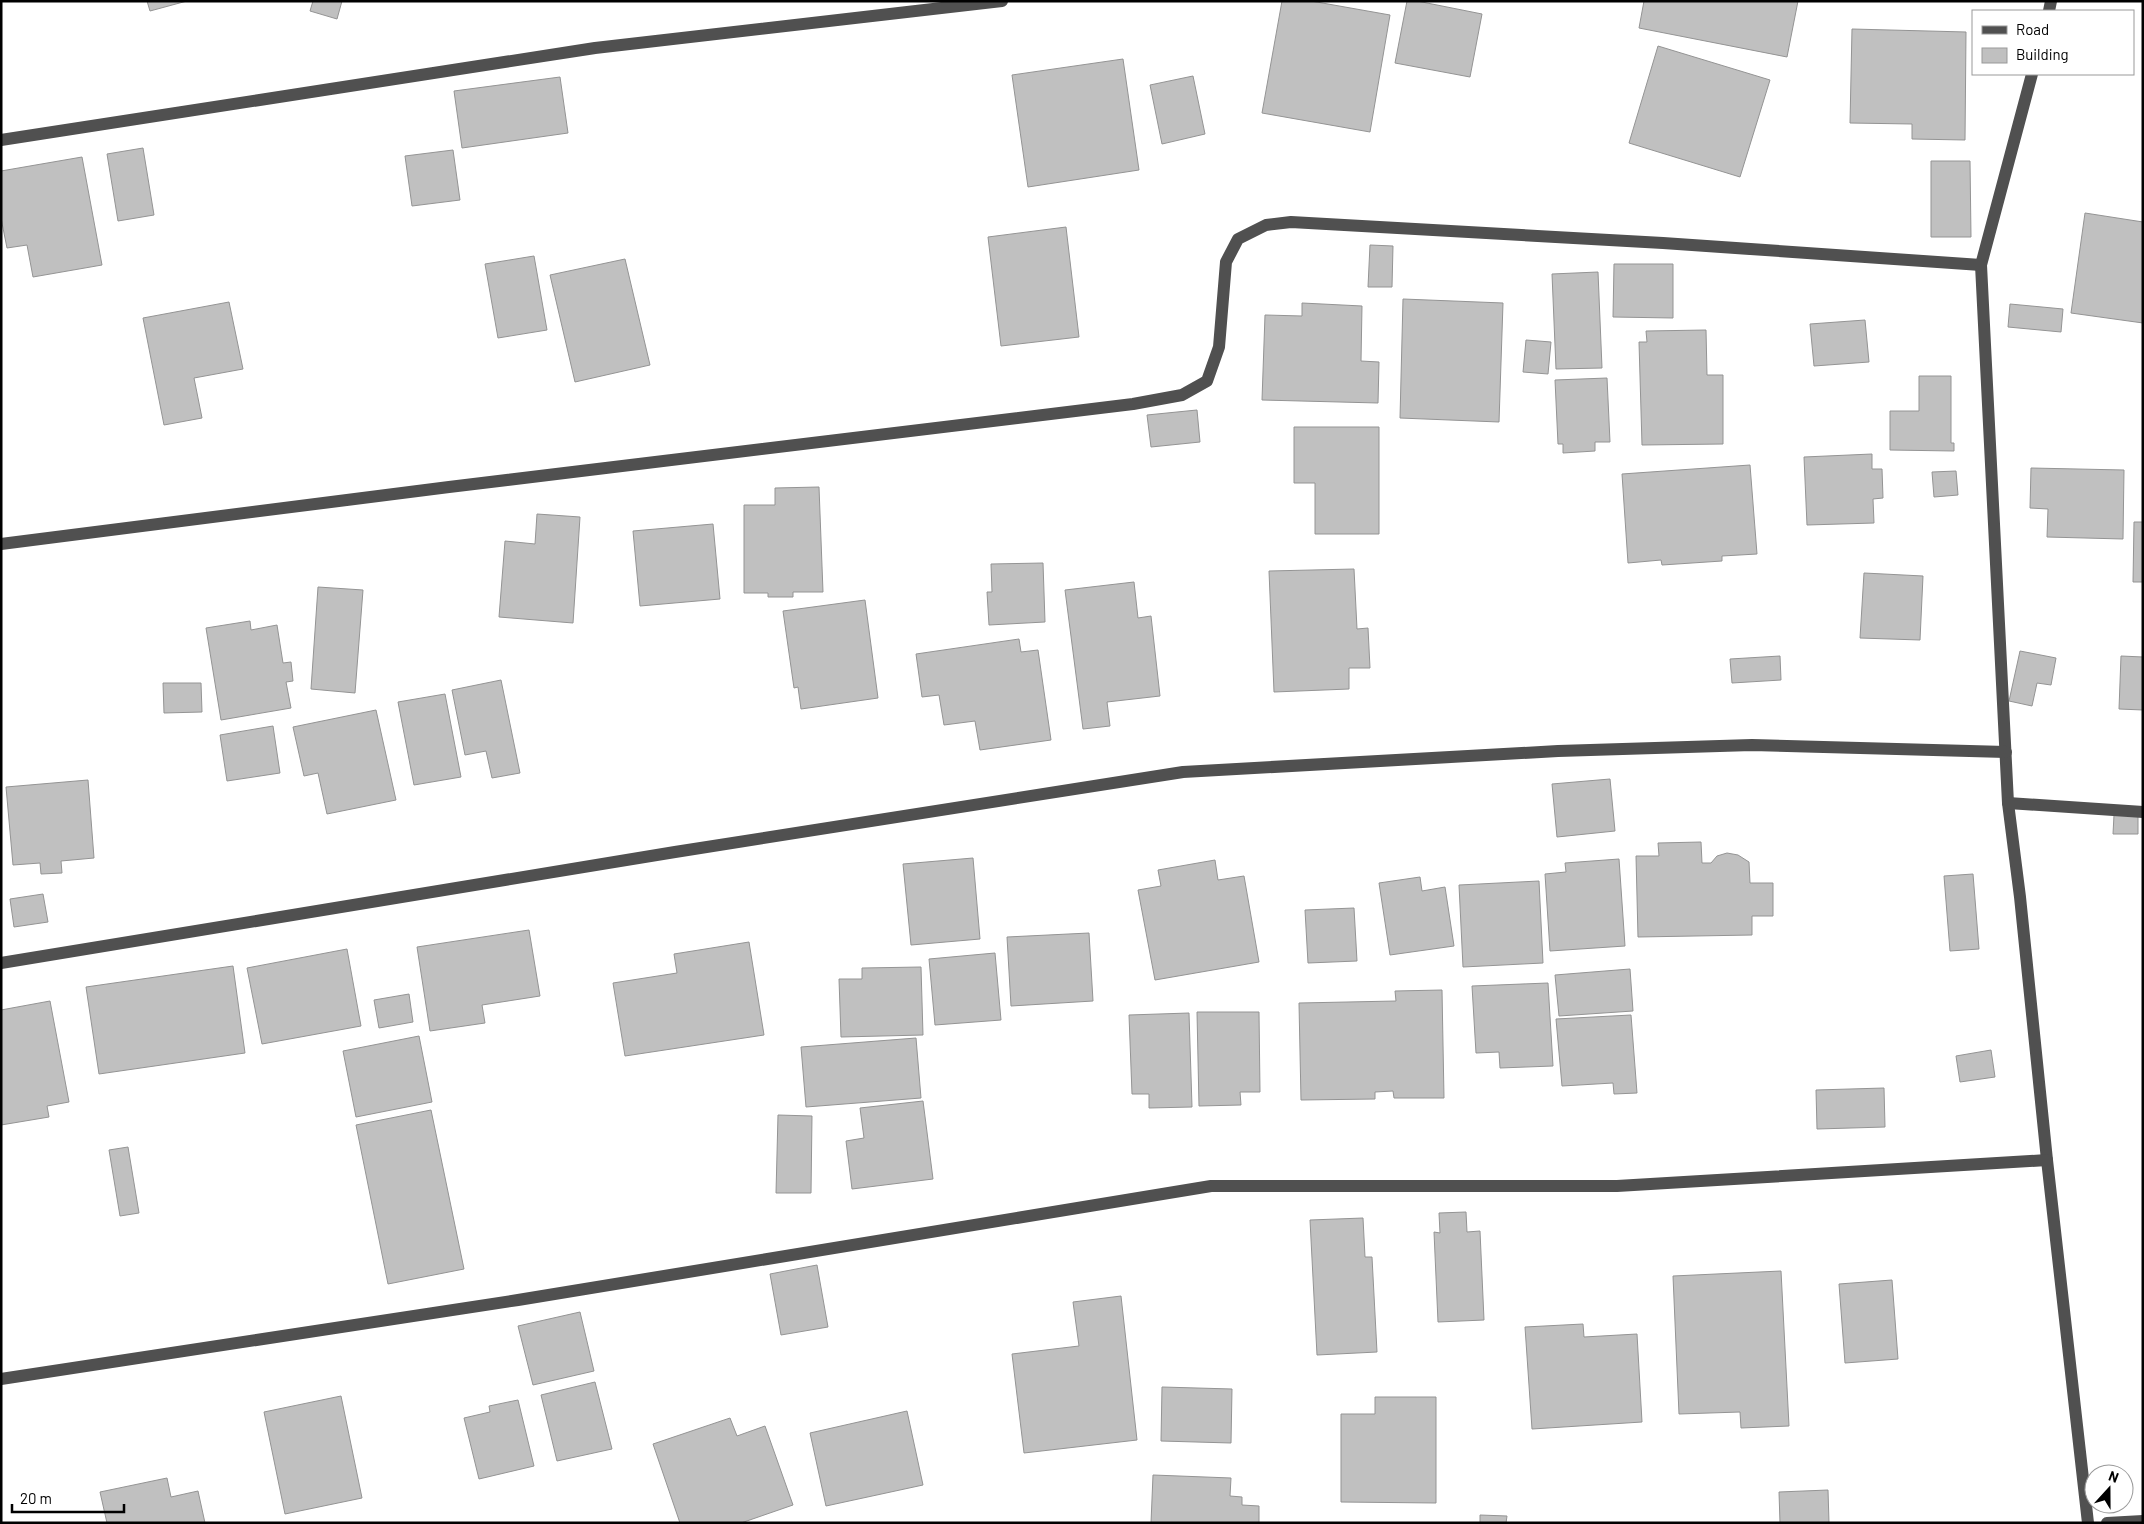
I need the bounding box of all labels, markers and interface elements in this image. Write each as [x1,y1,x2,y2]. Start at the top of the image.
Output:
legend [1972,10,2134,75]
text: Road [2016,20,2049,38]
text: Building [2016,45,2069,63]
north arrow [2084,1464,2134,1514]
text: N [2106,1467,2121,1486]
scale bar [12,1482,125,1514]
text: 20 m [20,1489,52,1507]

